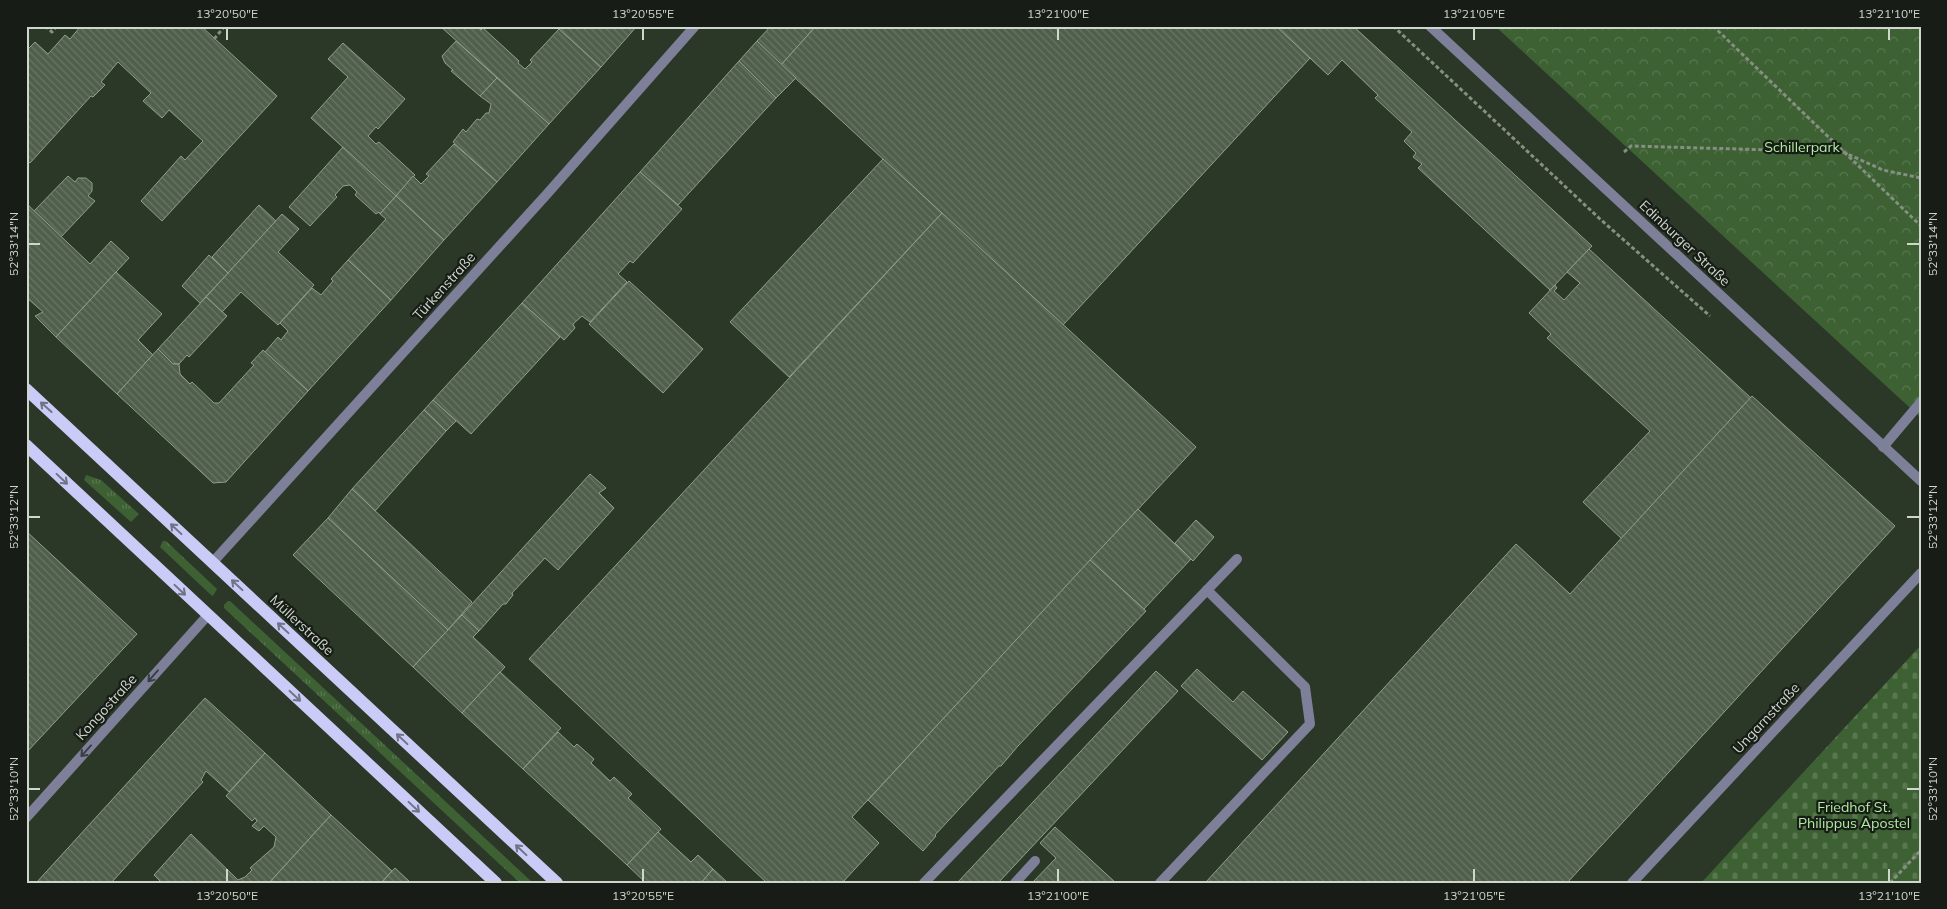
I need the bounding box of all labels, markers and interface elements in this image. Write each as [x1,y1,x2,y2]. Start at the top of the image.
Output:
text: 13°20'50"E [196,6,258,21]
text: 13°20'55"E [612,6,674,21]
text: 13°21'00"E [1027,6,1089,21]
text: 13°21'05"E [1443,6,1505,21]
text: 13°21'10"E [1858,6,1920,21]
park label: Schillerpark [1764,138,1841,156]
street label: Edinburger Straße [1636,196,1734,290]
text: 52°33'14"N [6,212,21,276]
text: 52°33'14"N [1925,212,1940,276]
street label: Türkenstraße [409,248,479,324]
one-way arrow [40,401,53,413]
one-way arrow [55,473,68,485]
text: 52°33'12"N [6,485,21,549]
text: 52°33'12"N [1925,485,1940,549]
one-way arrow [170,523,183,535]
one-way arrow [230,579,243,591]
one-way arrow [174,584,187,596]
street label: Müllerstraße [266,591,338,659]
one-way arrow [277,622,289,634]
one-way arrow [147,669,159,682]
street label: Kongostraße [72,670,140,744]
street label: Ungarnstraße [1729,679,1803,757]
one-way arrow [288,690,301,702]
one-way arrow [396,733,408,745]
one-way arrow [80,745,92,758]
text: 52°33'10"N [6,757,21,821]
text: 52°33'10"N [1925,757,1940,821]
park label: Friedhof St. Philippus Apostel [1798,798,1910,832]
one-way arrow [407,801,420,813]
one-way arrow [514,844,527,855]
text: 13°20'50"E [196,888,258,903]
text: 13°20'55"E [612,888,674,903]
text: 13°21'00"E [1027,888,1089,903]
text: 13°21'05"E [1443,888,1505,903]
text: 13°21'10"E [1858,888,1920,903]

